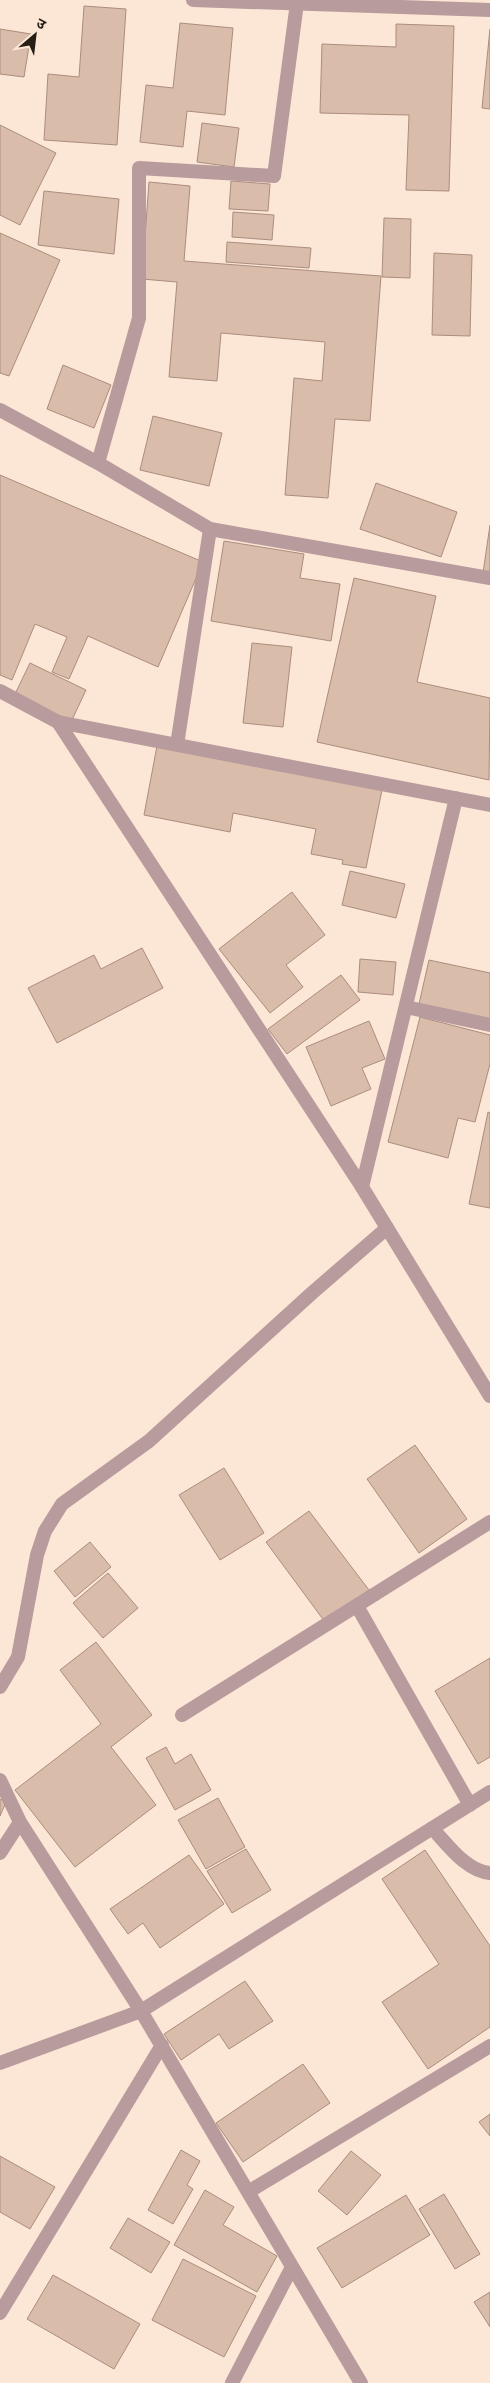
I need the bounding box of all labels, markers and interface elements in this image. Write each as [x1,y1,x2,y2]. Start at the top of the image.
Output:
north arrow [10,10,60,60]
text: उ [34,14,50,33]

